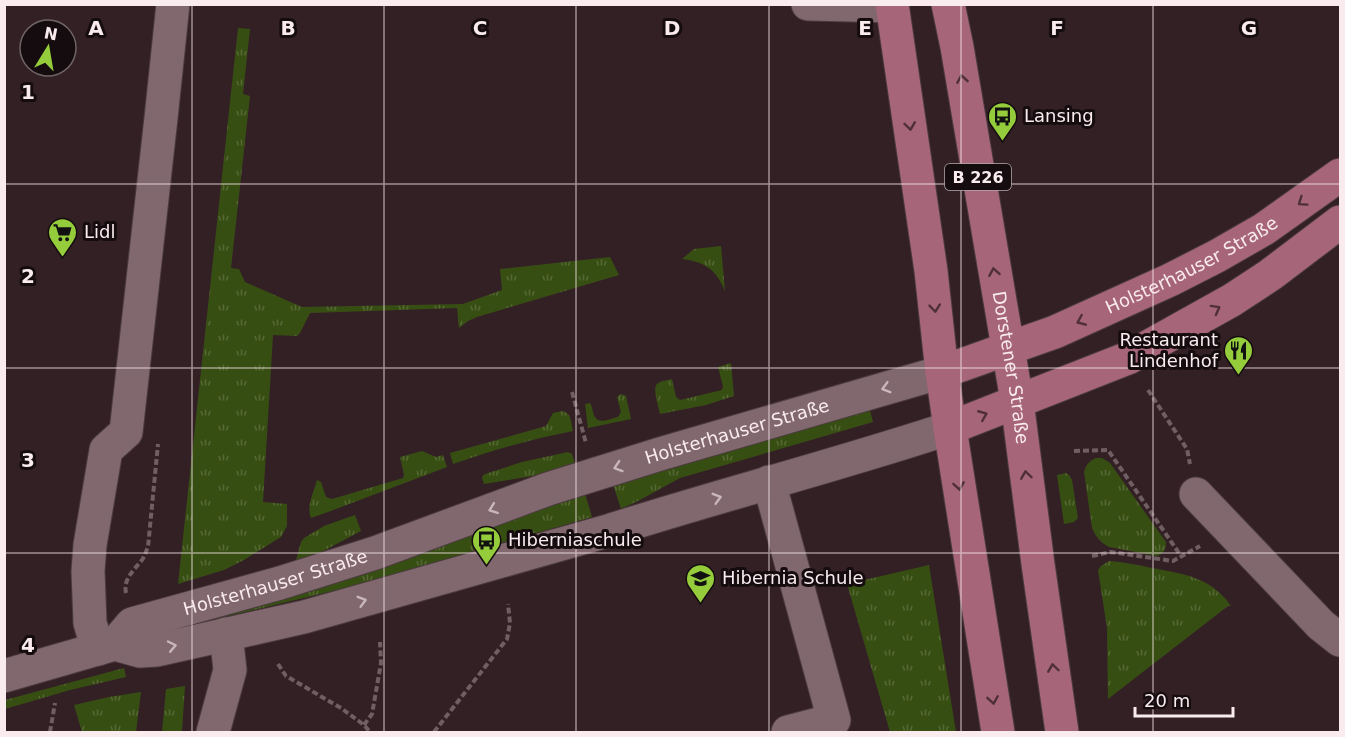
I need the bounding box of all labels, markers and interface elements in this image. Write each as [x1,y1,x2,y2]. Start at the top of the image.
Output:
text: A [88,16,104,40]
text: B [280,16,296,40]
text: C [473,16,487,40]
text: D [664,16,680,40]
text: E [858,16,872,40]
text: F [1050,16,1064,40]
text: G [1241,16,1257,40]
north arrow [18,18,78,78]
text: N [42,23,59,44]
one-way arrow [956,75,969,85]
text: 1 [21,80,35,104]
bus stop icon: Lansing [987,100,1019,142]
place label: Lansing [1024,105,1094,126]
one-way arrow [904,122,916,131]
road number: B 226 [945,164,1011,190]
one-way arrow [1298,195,1309,206]
street label: Holsterhauser Straße [1102,212,1282,318]
supermarket icon: Lidl [47,216,79,258]
place label: Lidl [84,221,115,242]
text: 2 [21,264,35,288]
one-way arrow [989,267,1001,276]
street label: Dorstener Straße [989,289,1033,445]
one-way arrow [928,303,941,312]
one-way arrow [1209,305,1220,317]
one-way arrow [1076,314,1087,326]
place label: Restaurant Lindenhof [1119,329,1219,371]
restaurant icon: Restaurant Lindenhof [1223,334,1255,376]
one-way arrow [881,381,892,393]
street label: Holsterhauser Straße [642,394,832,468]
one-way arrow [977,410,988,422]
text: 3 [21,448,35,472]
one-way arrow [613,460,624,472]
one-way arrow [1020,471,1032,480]
one-way arrow [952,481,965,491]
one-way arrow [712,493,722,505]
one-way arrow [488,501,499,514]
bus stop icon: Hiberniaschule [471,524,503,566]
place label: Hiberniaschule [508,529,642,550]
street label: Holsterhauser Straße [181,545,370,619]
school or university icon: Hibernia Schule [685,562,717,604]
place label: Hibernia Schule [722,567,864,588]
one-way arrow [356,596,367,608]
text: 4 [21,633,35,657]
one-way arrow [167,640,177,653]
one-way arrow [1047,664,1059,673]
scale bar [1135,680,1232,718]
text: 20 m [1144,690,1190,711]
one-way arrow [986,694,999,704]

